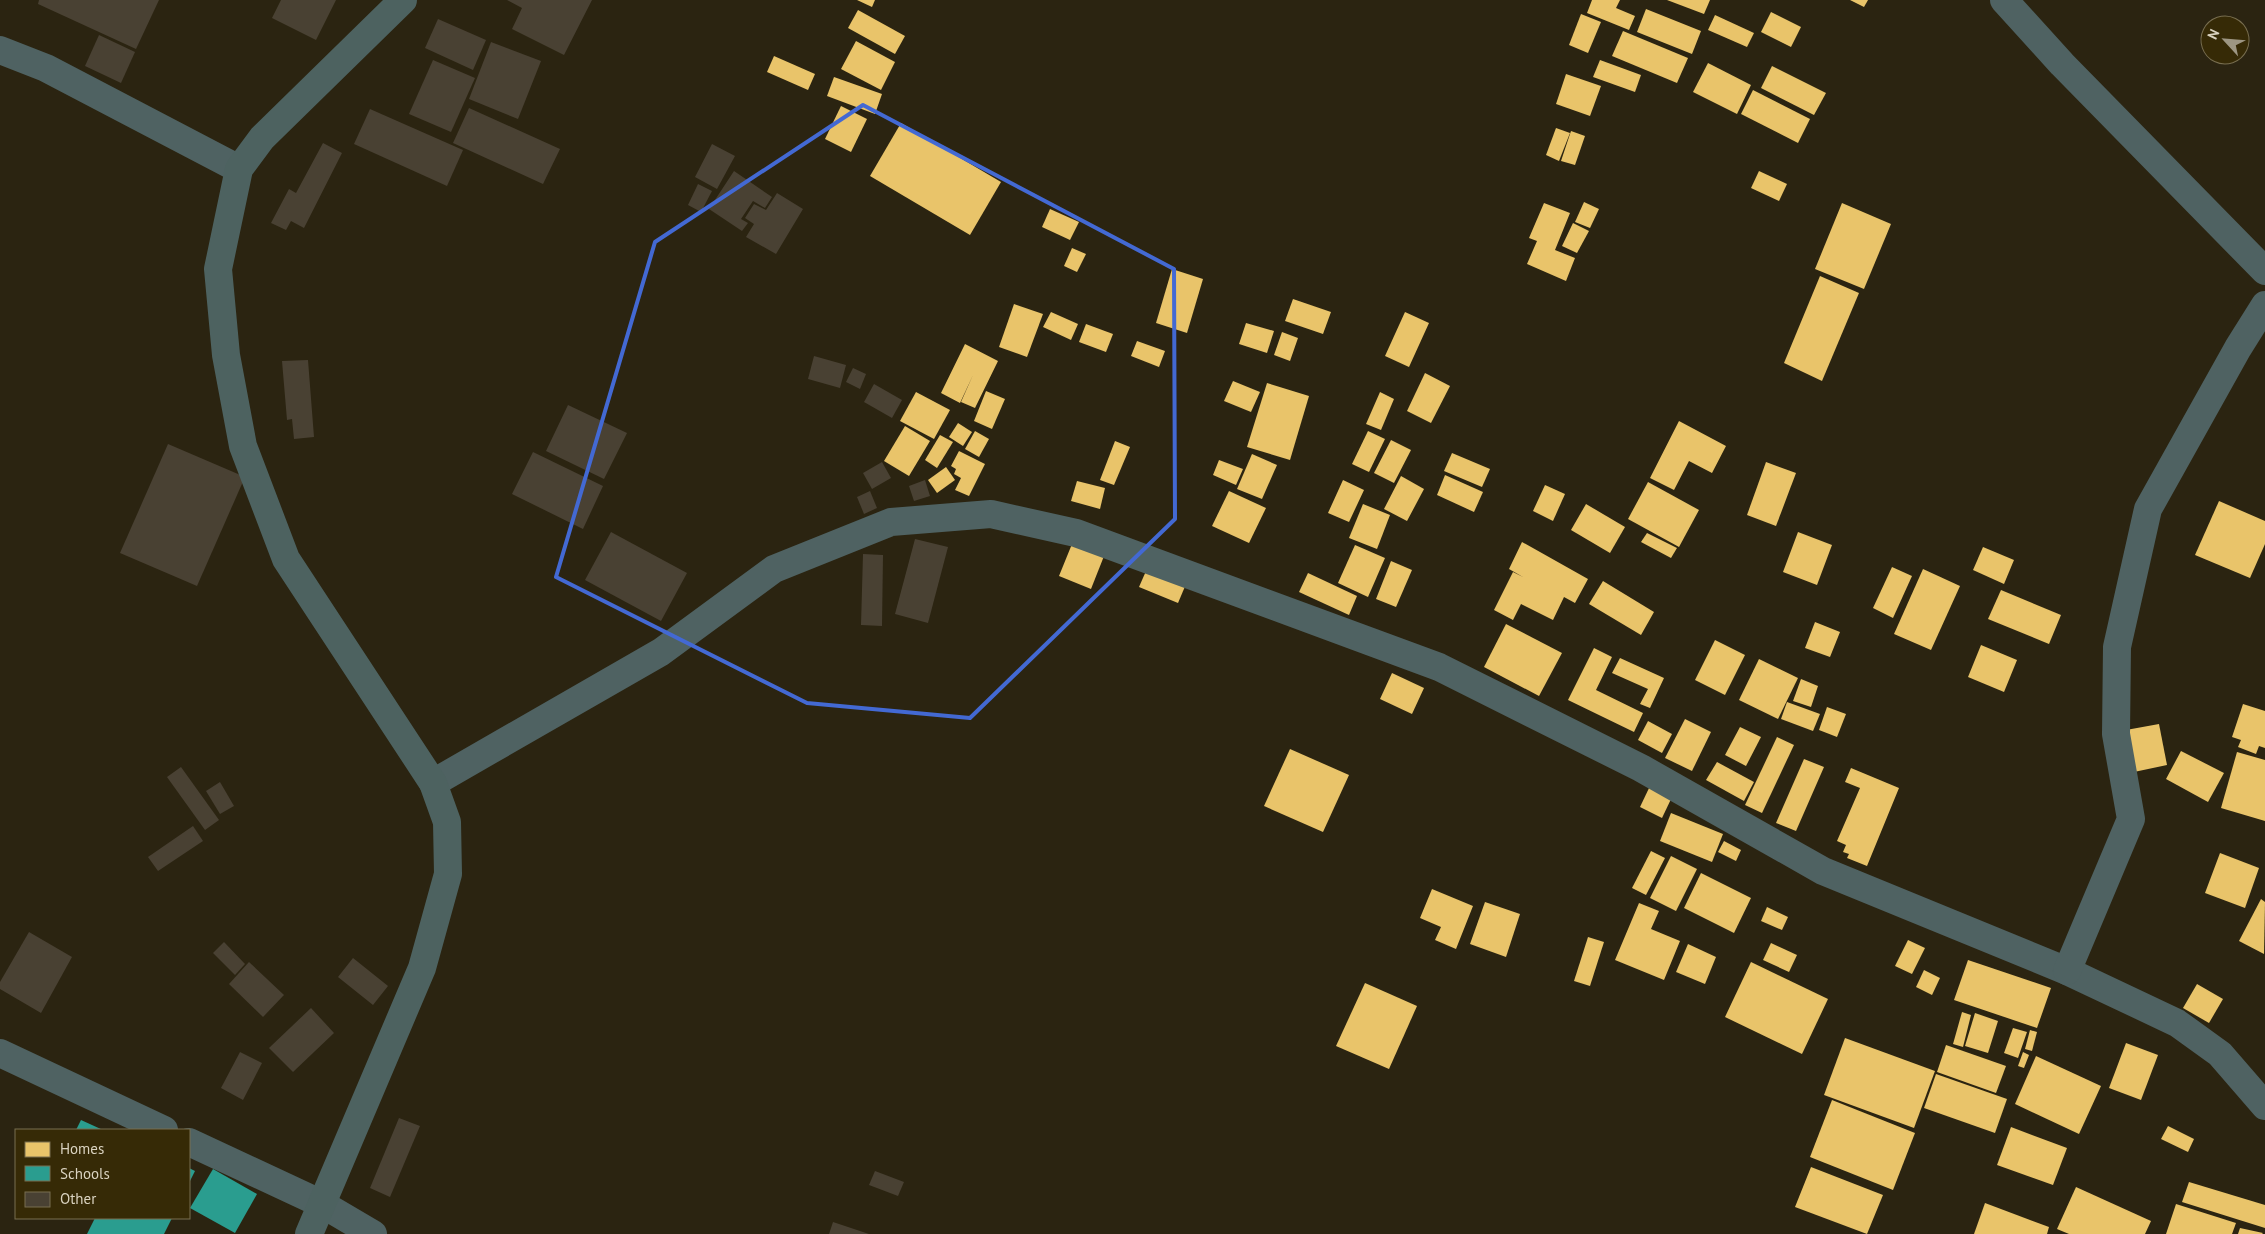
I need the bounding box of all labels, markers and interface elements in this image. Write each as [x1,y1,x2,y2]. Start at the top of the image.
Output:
north arrow [2200,15,2250,65]
text: N [2203,26,2223,42]
legend [15,1129,190,1219]
text: Homes [60,1139,104,1158]
text: Schools [60,1164,110,1183]
text: Other [60,1189,96,1208]

